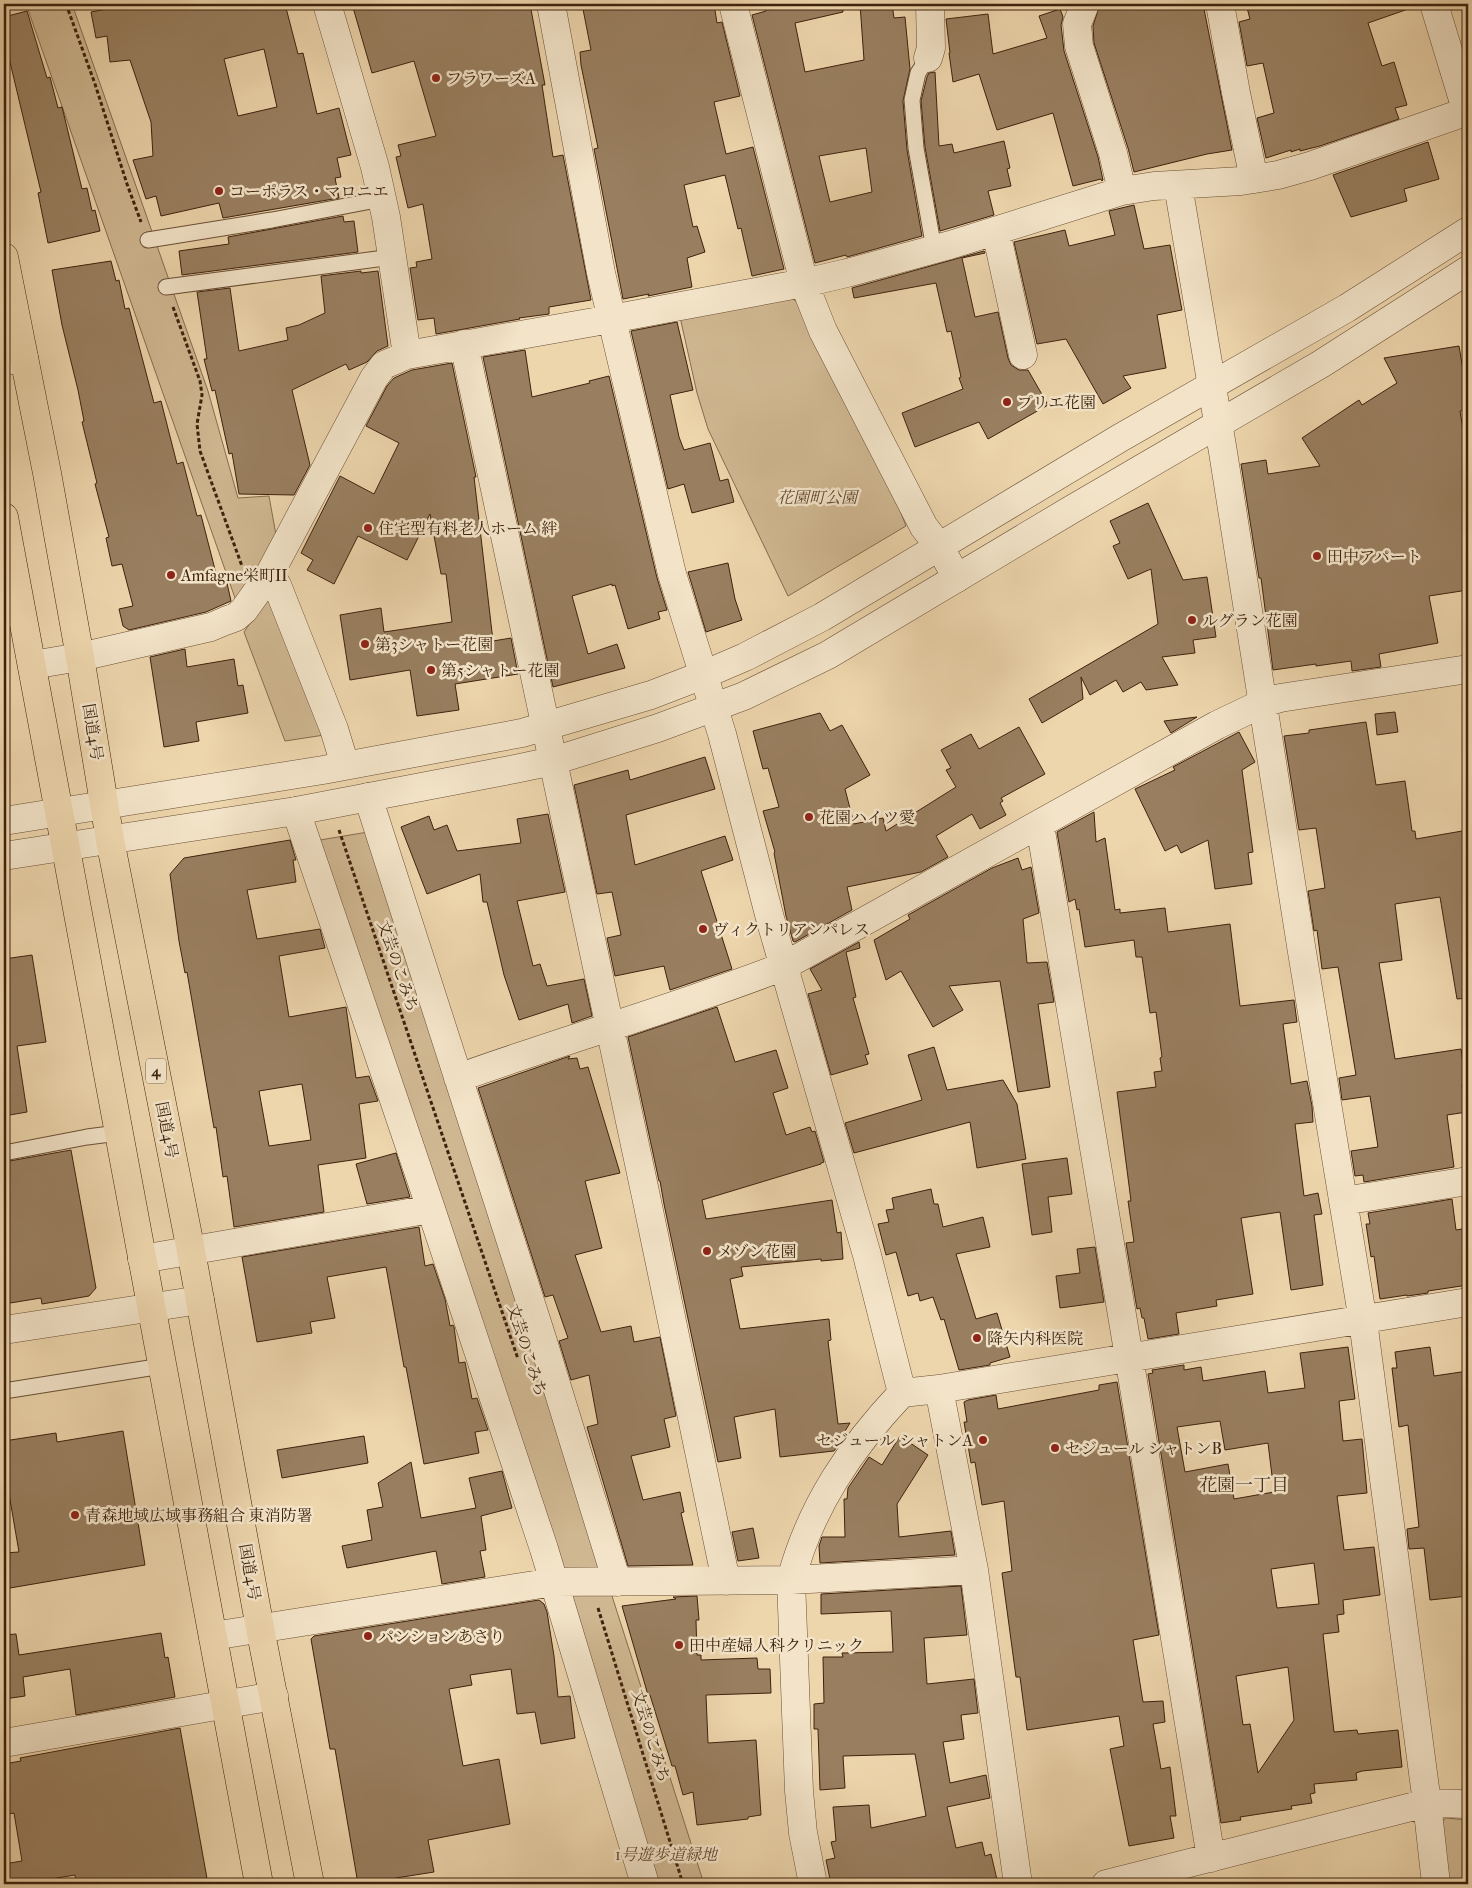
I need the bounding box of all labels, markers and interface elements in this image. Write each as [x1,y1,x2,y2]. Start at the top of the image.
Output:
place label: フラワーズA [446,69,536,88]
marker: フラワーズA [430,72,442,84]
place label: コーポラス・マロニエ [229,182,389,201]
marker: コーポラス・マロニエ [213,185,225,197]
place label: プリエ花園 [1017,393,1096,412]
marker: プリエ花園 [1001,396,1013,408]
park label: 花園町公園 [777,488,860,507]
place label: 住宅型有料老人ホーム 絆 [378,519,557,538]
marker: 住宅型有料老人ホーム 絆 [362,522,374,534]
place label: 田中アパート [1327,547,1422,566]
marker: 田中アパート [1311,550,1323,562]
place label: Amfagne栄町II [180,566,288,585]
marker: Amfagne栄町II [165,569,177,581]
place label: ルグラン花園 [1202,611,1298,630]
marker: ルグラン花園 [1186,614,1198,626]
place label: 第3シャトー花園 [375,635,493,654]
marker: 第3シャトー花園 [359,638,371,650]
place label: 第5シャトー花園 [441,661,560,680]
marker: 第5シャトー花園 [425,664,437,676]
street label: 国道4号 [79,702,107,762]
place label: 花園ハイツ愛 [819,808,915,827]
marker: 花園ハイツ愛 [803,811,815,823]
street label: 文芸のこみち [373,918,423,1014]
place label: ヴィクトリアンパレス [713,920,870,939]
marker: ヴィクトリアンパレス [697,923,709,935]
road number: 4 [146,1058,166,1084]
street label: 国道4号 [152,1100,182,1160]
place label: メゾン花園 [717,1242,797,1261]
marker: メゾン花園 [701,1245,713,1257]
street label: 文芸のこみち [503,1301,551,1399]
place label: 降矢内科医院 [987,1329,1083,1348]
marker: 降矢内科医院 [971,1332,983,1344]
place label: セジュール シャトンA [816,1431,974,1450]
marker: セジュール シャトンA [977,1434,989,1446]
place label: セジュール シャトンB [1065,1439,1222,1458]
marker: セジュール シャトンB [1049,1442,1061,1454]
district label: 花園一丁目 [1199,1475,1289,1496]
place label: 青森地域広域事務組合 東消防署 [85,1506,312,1525]
marker: 青森地域広域事務組合 東消防署 [69,1509,81,1521]
street label: 国道4号 [236,1542,264,1602]
place label: パンションあさり [378,1627,505,1646]
marker: パンションあさり [362,1630,374,1642]
place label: 田中産婦人科クリニック [689,1636,864,1655]
marker: 田中産婦人科クリニック [673,1639,685,1651]
street label: 文芸のこみち [628,1687,674,1785]
park label: 1号遊歩道緑地 [615,1845,719,1864]

